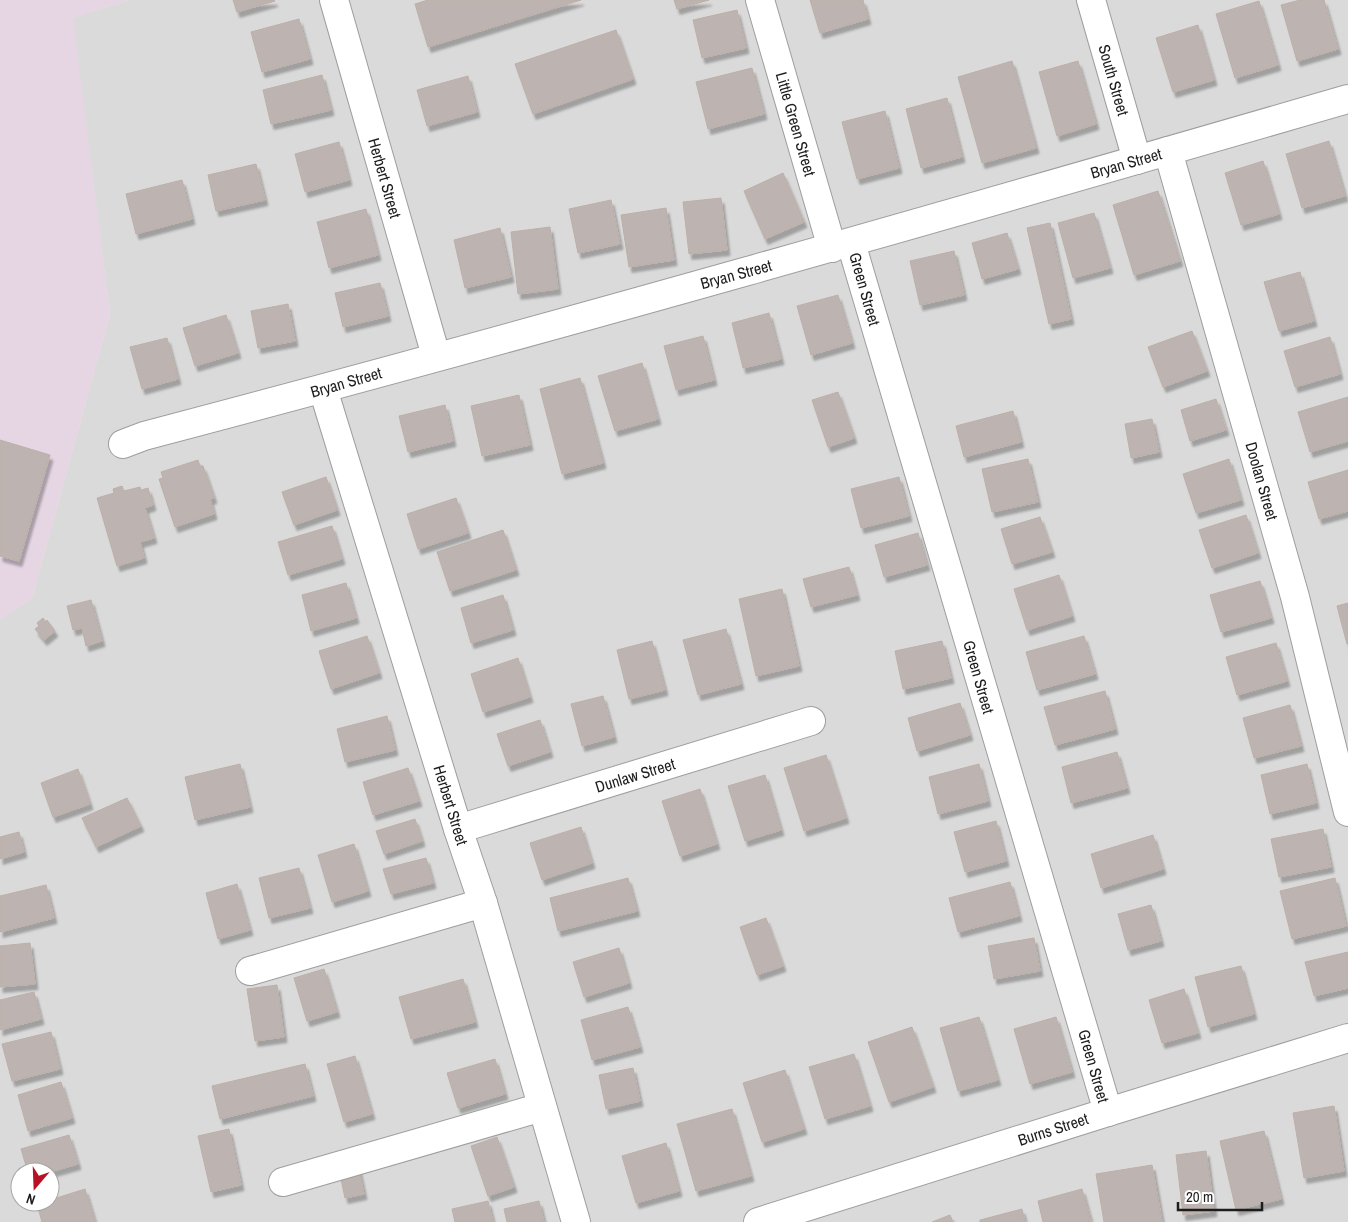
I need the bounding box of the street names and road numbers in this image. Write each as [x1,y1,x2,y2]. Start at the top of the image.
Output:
street label: South Street [1093,42,1135,118]
street label: Little Green Street [771,69,821,179]
street label: Herbert Street [363,135,407,221]
street label: Bryan Street [1088,142,1164,184]
street label: Green Street [844,250,886,328]
street label: Bryan Street [698,254,774,294]
street label: Bryan Street [308,361,384,403]
street label: Doolan Street [1240,439,1284,523]
street label: Green Street [958,638,1000,716]
street label: Dunlaw Street [592,752,678,798]
street label: Herbert Street [428,762,474,848]
street label: Green Street [1073,1027,1115,1105]
street label: Burns Street [1015,1107,1091,1151]

